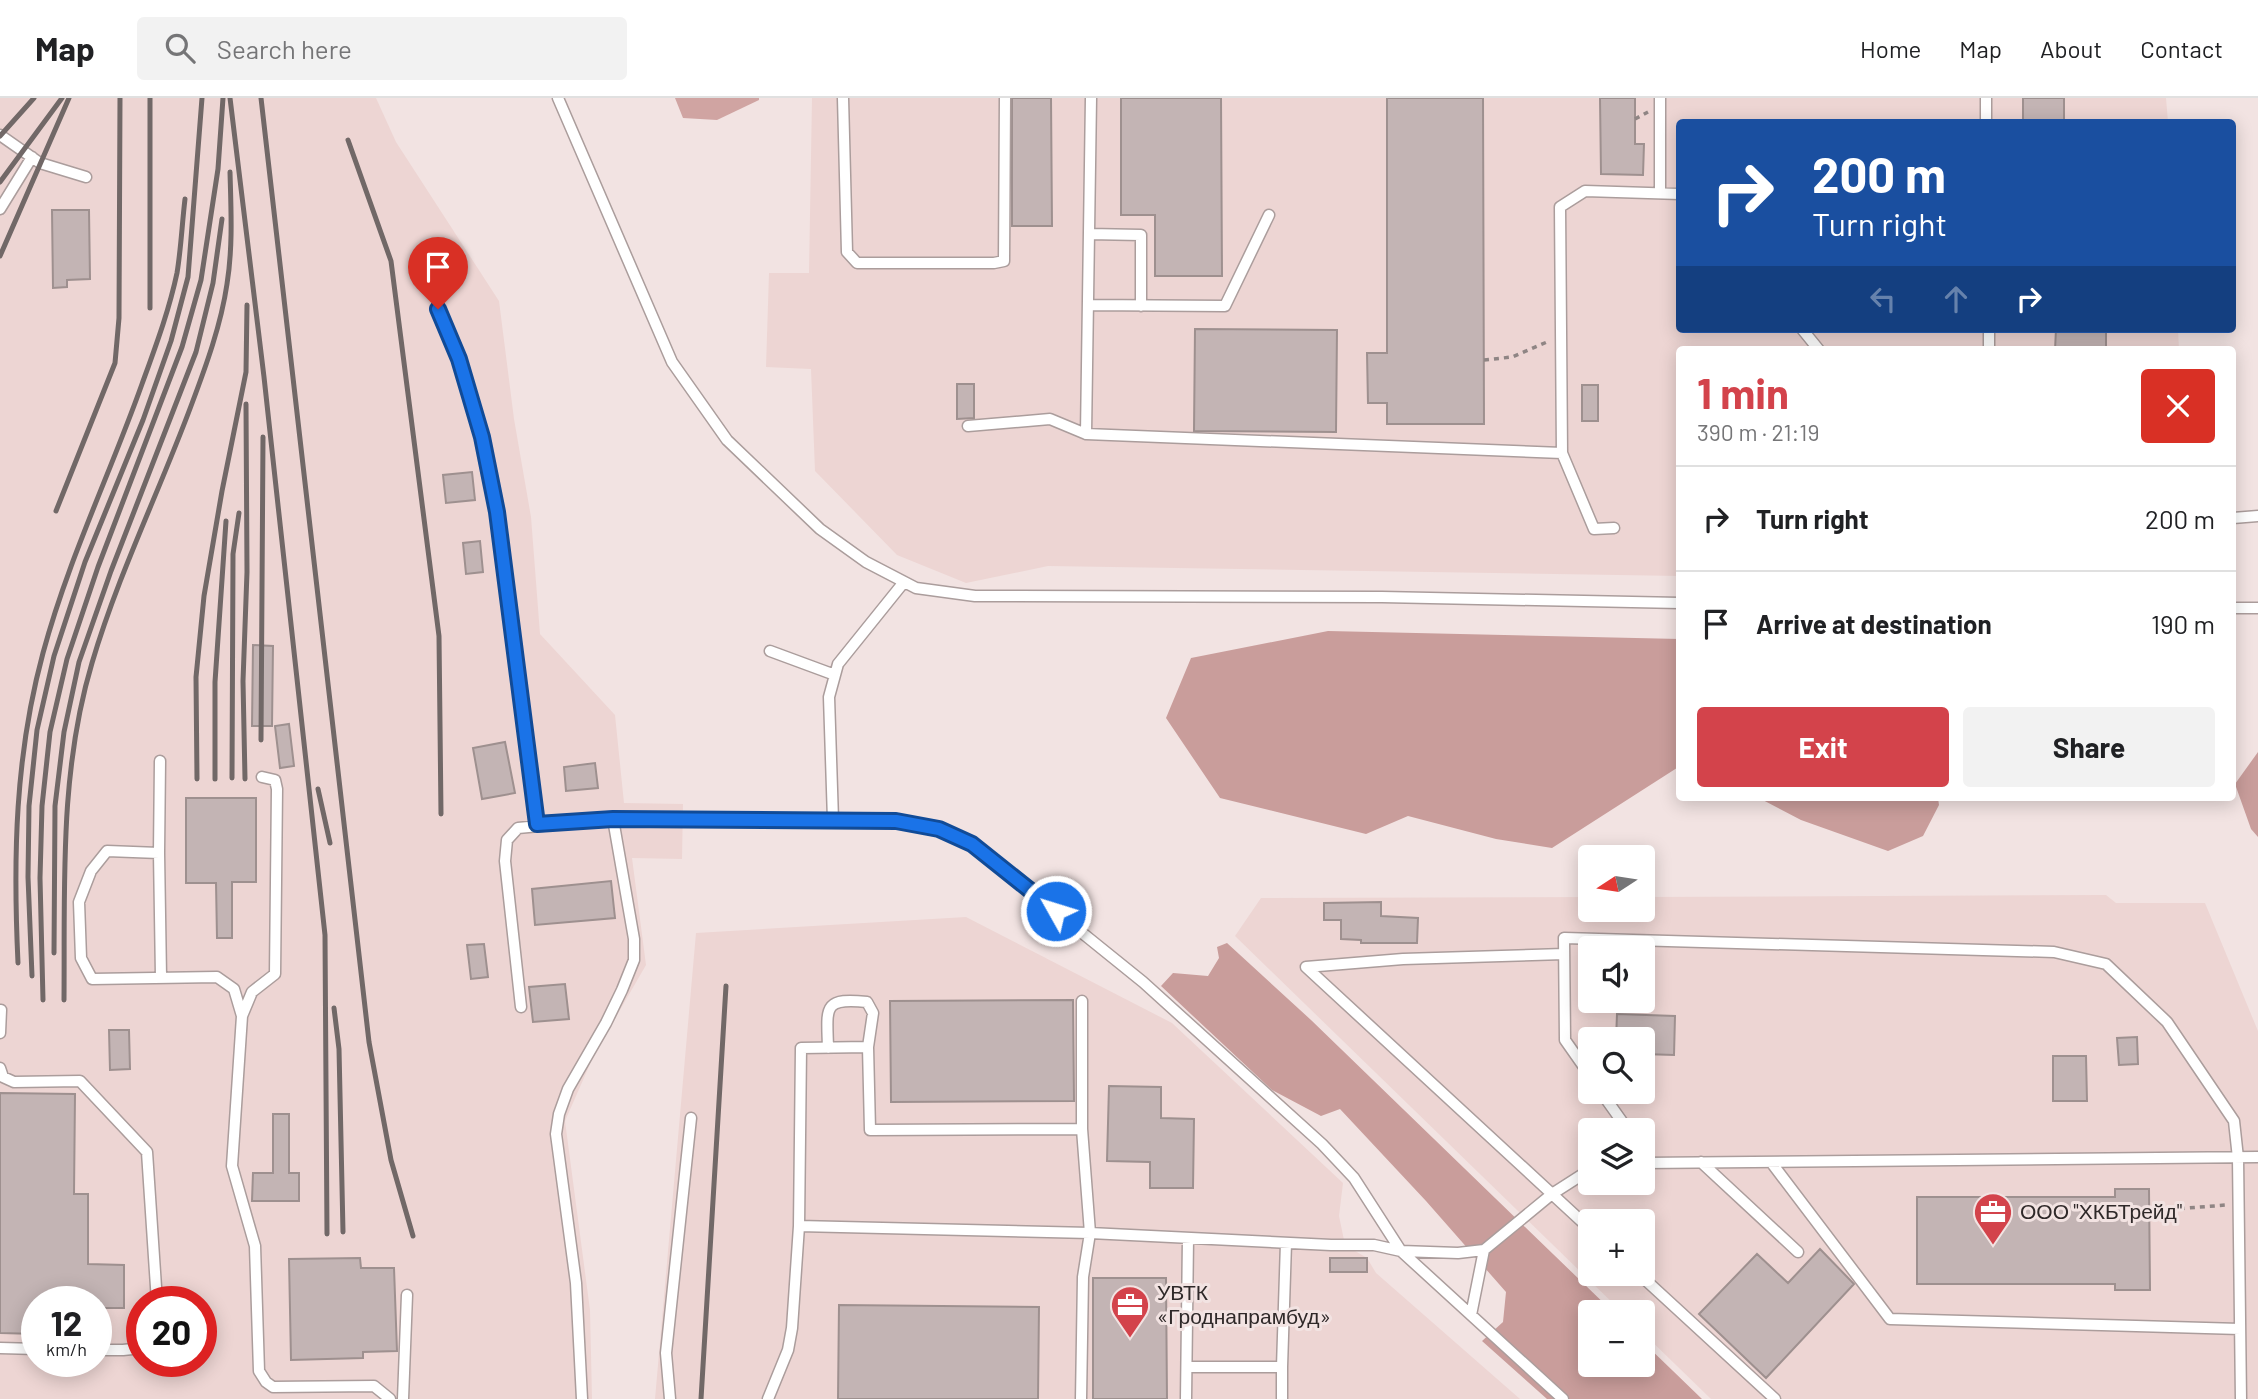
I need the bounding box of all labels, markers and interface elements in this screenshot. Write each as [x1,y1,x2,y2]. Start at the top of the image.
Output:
search box [137,17,627,80]
text: Map [35,28,95,68]
icon: search [161,29,199,67]
text: Search here [217,33,352,64]
text: Home [1860,34,1921,63]
text: Map [1959,34,2002,63]
text: About [2040,34,2102,63]
text: Contact [2140,34,2223,63]
text: 200 m [1812,144,1946,203]
icon: right [1697,147,1788,238]
text: Turn right [1812,204,1947,242]
pin [408,237,468,309]
icon: arrive [419,248,457,286]
icon: left [1864,280,1902,318]
icon: ahead [1937,280,1975,318]
icon: right [2010,280,2048,318]
text: 1 min [1697,367,1789,417]
button: close [2141,369,2215,443]
text: 390 m · 21:19 [1697,418,1819,446]
icon: right [1697,500,1735,538]
text: Turn right [1756,503,1869,534]
text: 200 m [2145,503,2215,534]
icon: arrive [1697,605,1735,643]
text: Arrive at destination [1756,608,1992,639]
text: 190 m [2151,608,2215,639]
button: Exit [1697,707,1949,787]
button: Share [1963,707,2215,787]
north arrow [1578,845,1656,922]
map controls [1578,845,1655,1377]
position arrow [1019,874,1093,948]
button: sound [1578,936,1655,1013]
button: search [1578,1027,1655,1104]
button: layers [1578,1118,1655,1195]
office icon: ООО "ХКБТрейд" [1972,1191,2014,1246]
place label: ООО "ХКБТрейд" [2020,1198,2182,1223]
button: + [1578,1209,1655,1286]
place label: УВТК «Гроднапрамбуд» [1157,1279,1331,1328]
office icon: УВТК «Гроднапрамбуд» [1109,1284,1151,1339]
speed limit sign: 20 [126,1286,217,1377]
button: − [1578,1300,1655,1377]
text: 12 [50,1301,82,1343]
text: km/h [46,1338,87,1360]

